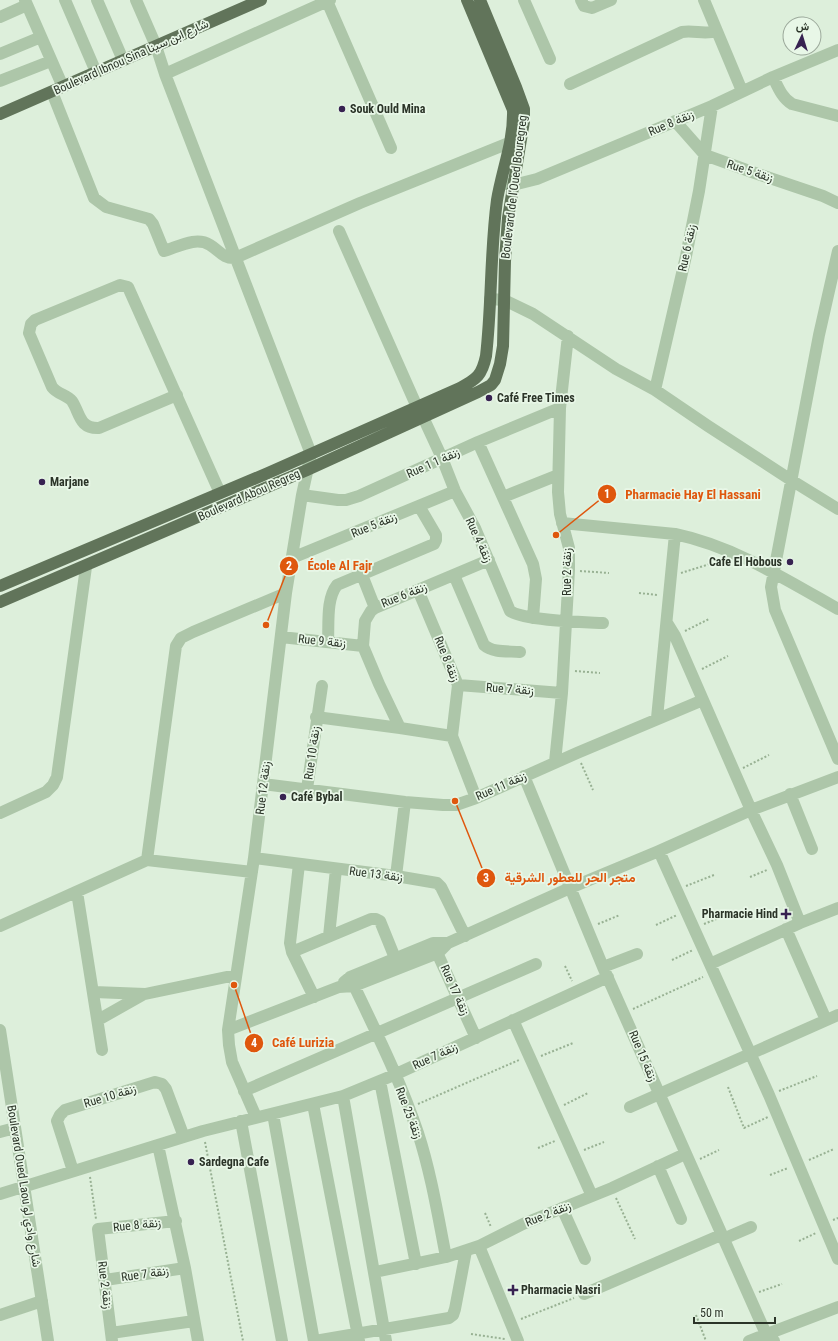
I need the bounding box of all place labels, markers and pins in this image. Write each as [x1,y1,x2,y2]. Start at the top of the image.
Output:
place label: Souk Ould Mina [350,102,426,116]
marker: Souk Ould Mina [337,104,347,114]
place label: Café Free Times [497,391,575,405]
marker: Café Free Times [484,393,494,403]
place label: Marjane [50,475,89,489]
marker: Marjane [37,477,47,487]
callout: Pharmacie Hay El Hassani [597,482,769,507]
callout: École Al Fajr [279,553,380,578]
place label: Cafe El Hobous [709,555,783,569]
marker: Cafe El Hobous [785,557,795,567]
place label: Café Bybal [291,790,343,804]
marker: Café Bybal [278,792,288,802]
callout: متجر الحر للعطور الشرقية [476,865,643,890]
place label: Pharmacie Hind [702,907,778,921]
marker: Pharmacie Hind [781,909,791,919]
callout: Café Lurizia [244,1030,342,1055]
place label: Sardegna Cafe [199,1155,269,1169]
marker: Sardegna Cafe [186,1157,196,1167]
place label: Pharmacie Nasri [521,1283,600,1297]
marker: Pharmacie Nasri [508,1285,518,1295]

